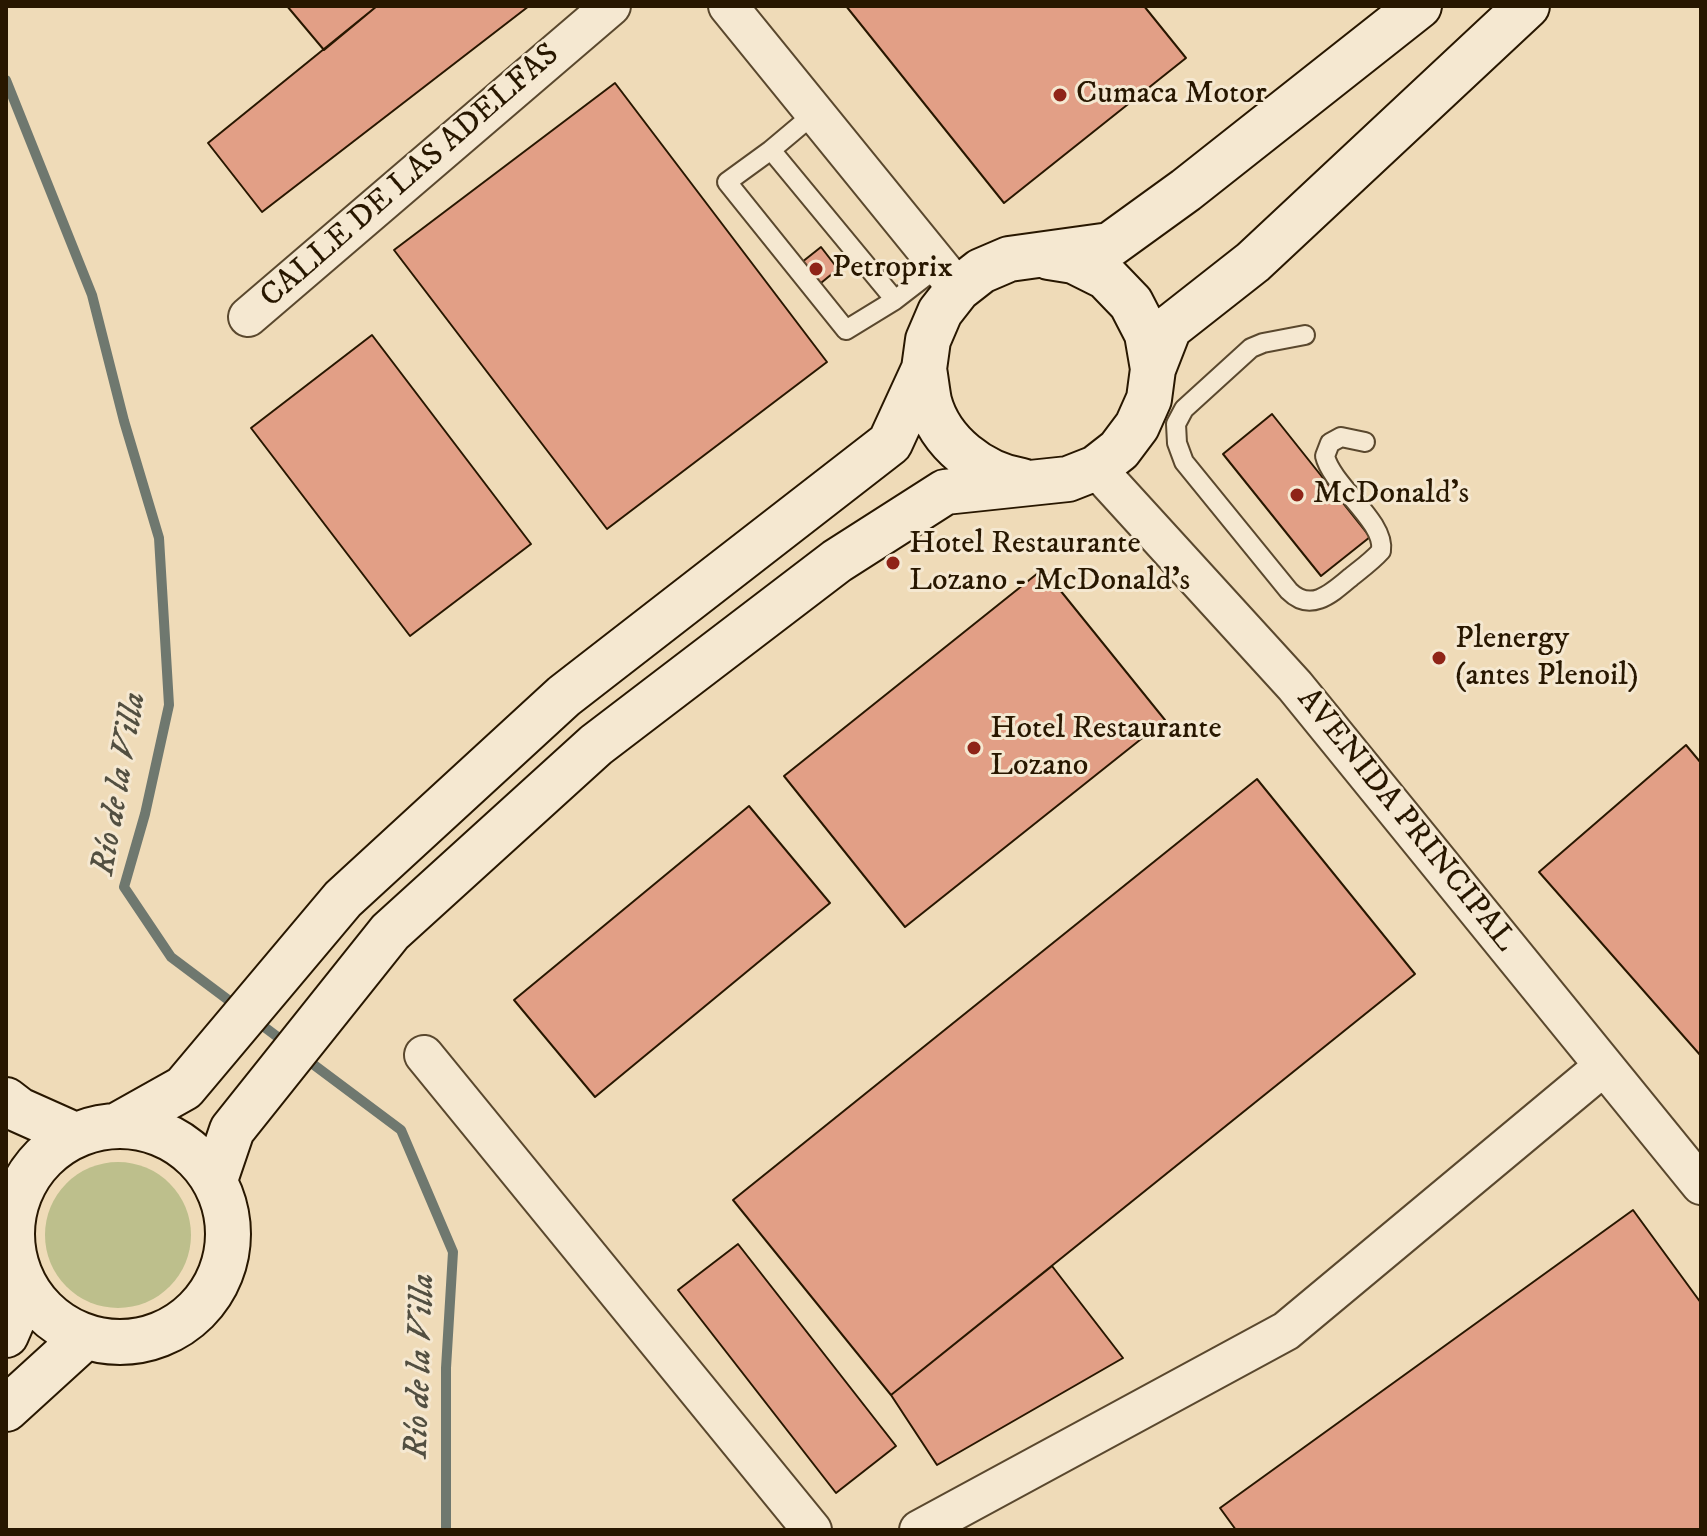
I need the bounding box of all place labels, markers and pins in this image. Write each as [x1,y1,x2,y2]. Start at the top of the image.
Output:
place label: Cumaca Motor [1076,76,1267,114]
marker: Cumaca Motor [1051,86,1069,104]
place label: Petroprix [832,250,953,288]
marker: Petroprix [807,260,825,278]
place label: McDonald's [1313,476,1469,514]
marker: McDonald's [1288,486,1306,504]
place label: Hotel Restaurante Lozano - McDonald's [909,526,1190,601]
marker: Hotel Restaurante Lozano - McDonald's [884,554,902,572]
place label: Plenergy (antes Plenoil) [1455,621,1639,696]
marker: Plenergy (antes Plenoil) [1430,649,1448,667]
place label: Hotel Restaurante Lozano [990,711,1222,786]
marker: Hotel Restaurante Lozano [965,739,983,757]

